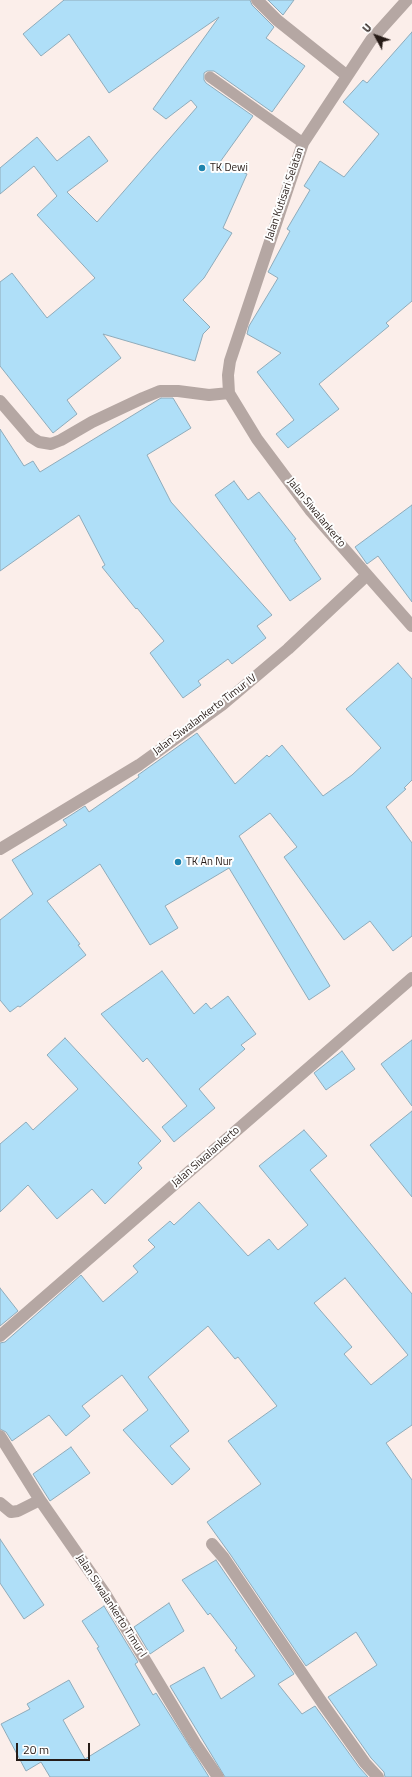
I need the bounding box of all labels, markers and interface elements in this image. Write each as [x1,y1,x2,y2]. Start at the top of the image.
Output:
north arrow [356,16,396,56]
text: U [359,20,375,36]
street label: Jalan Kutisari Selatan [263,146,307,242]
place label: TK Dewi [210,161,248,175]
marker: TK Dewi [197,163,207,173]
street label: Jalan Siwalankerto [284,476,348,550]
street label: Jalan Siwalankerto Timur IV [151,672,259,758]
place label: TK An Nur [186,855,232,869]
marker: TK An Nur [173,857,183,867]
street label: Jalan Siwalankerto [169,1124,243,1190]
street label: Jalan Siwalankerto Timur I [73,1552,149,1660]
scale bar [18,1735,92,1761]
text: 20 m [23,1740,49,1759]

